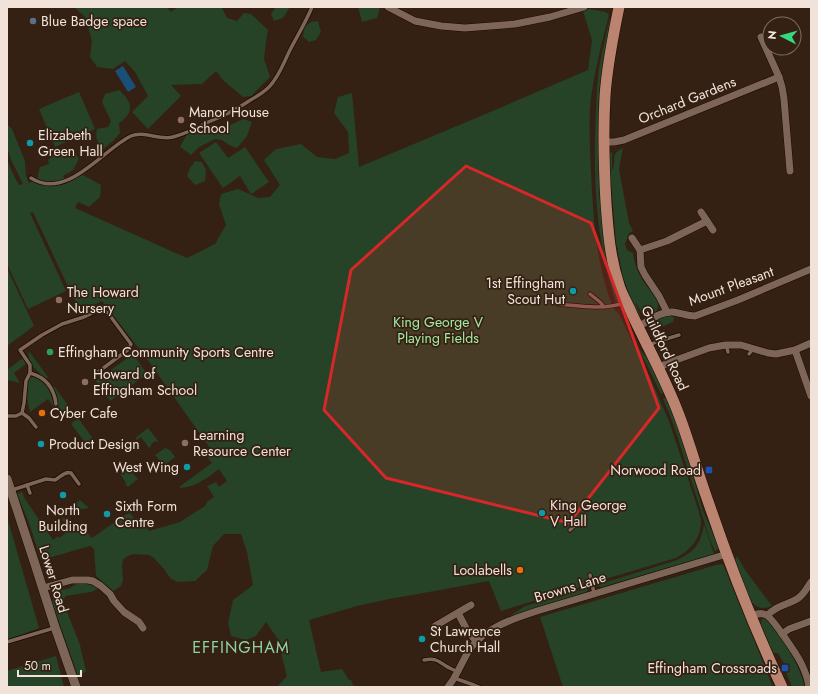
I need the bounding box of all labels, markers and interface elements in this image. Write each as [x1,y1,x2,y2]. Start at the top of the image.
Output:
place label: Blue Badge space [41,11,147,31]
marker: Blue Badge space [28,16,38,26]
north arrow [762,16,802,56]
text: N [764,30,780,40]
street label: Orchard Gardens [635,71,739,129]
place label: Manor House School [189,102,269,138]
marker: Manor House School [176,115,186,125]
place label: Elizabeth Green Hall [38,125,103,161]
marker: Elizabeth Green Hall [25,138,35,148]
street label: Mount Pleasant [686,261,777,311]
place label: 1st Effingham Scout Hut [486,273,566,309]
place label: The Howard Nursery [67,282,139,318]
marker: 1st Effingham Scout Hut [568,286,578,296]
marker: The Howard Nursery [54,295,64,305]
street label: Guildford Road [637,302,693,394]
park label: King George V Playing Fields [393,312,484,348]
place label: Effingham Community Sports Centre [58,342,274,362]
marker: Effingham Community Sports Centre [45,347,55,357]
place label: Howard of Effingham School [93,364,197,400]
marker: Howard of Effingham School [80,377,90,387]
place label: Cyber Cafe [50,403,117,423]
marker: Cyber Cafe [37,408,47,418]
place label: Learning Resource Center [193,425,291,461]
place label: Product Design [49,434,140,454]
marker: Learning Resource Center [180,438,190,448]
marker: Product Design [36,439,46,449]
place label: West Wing [113,457,179,477]
place label: Norwood Road [610,460,701,480]
marker: West Wing [182,462,192,472]
marker: Norwood Road [704,465,714,475]
marker: North Building [58,490,68,500]
place label: King George V Hall [550,495,627,531]
place label: Sixth Form Centre [115,496,177,532]
place label: North Building [39,500,87,536]
marker: King George V Hall [537,508,547,518]
marker: Sixth Form Centre [102,509,112,519]
street label: Lower Road [34,543,74,615]
place label: Loolabells [453,560,512,580]
marker: Loolabells [515,565,525,575]
street label: Browns Lane [532,567,608,607]
place label: St Lawrence Church Hall [430,621,501,657]
marker: St Lawrence Church Hall [417,634,427,644]
district label: EFFINGHAM [192,636,290,659]
scale bar [18,652,81,678]
text: 50 m [24,657,51,675]
place label: Effingham Crossroads [647,658,777,678]
marker: Effingham Crossroads [780,663,790,673]

